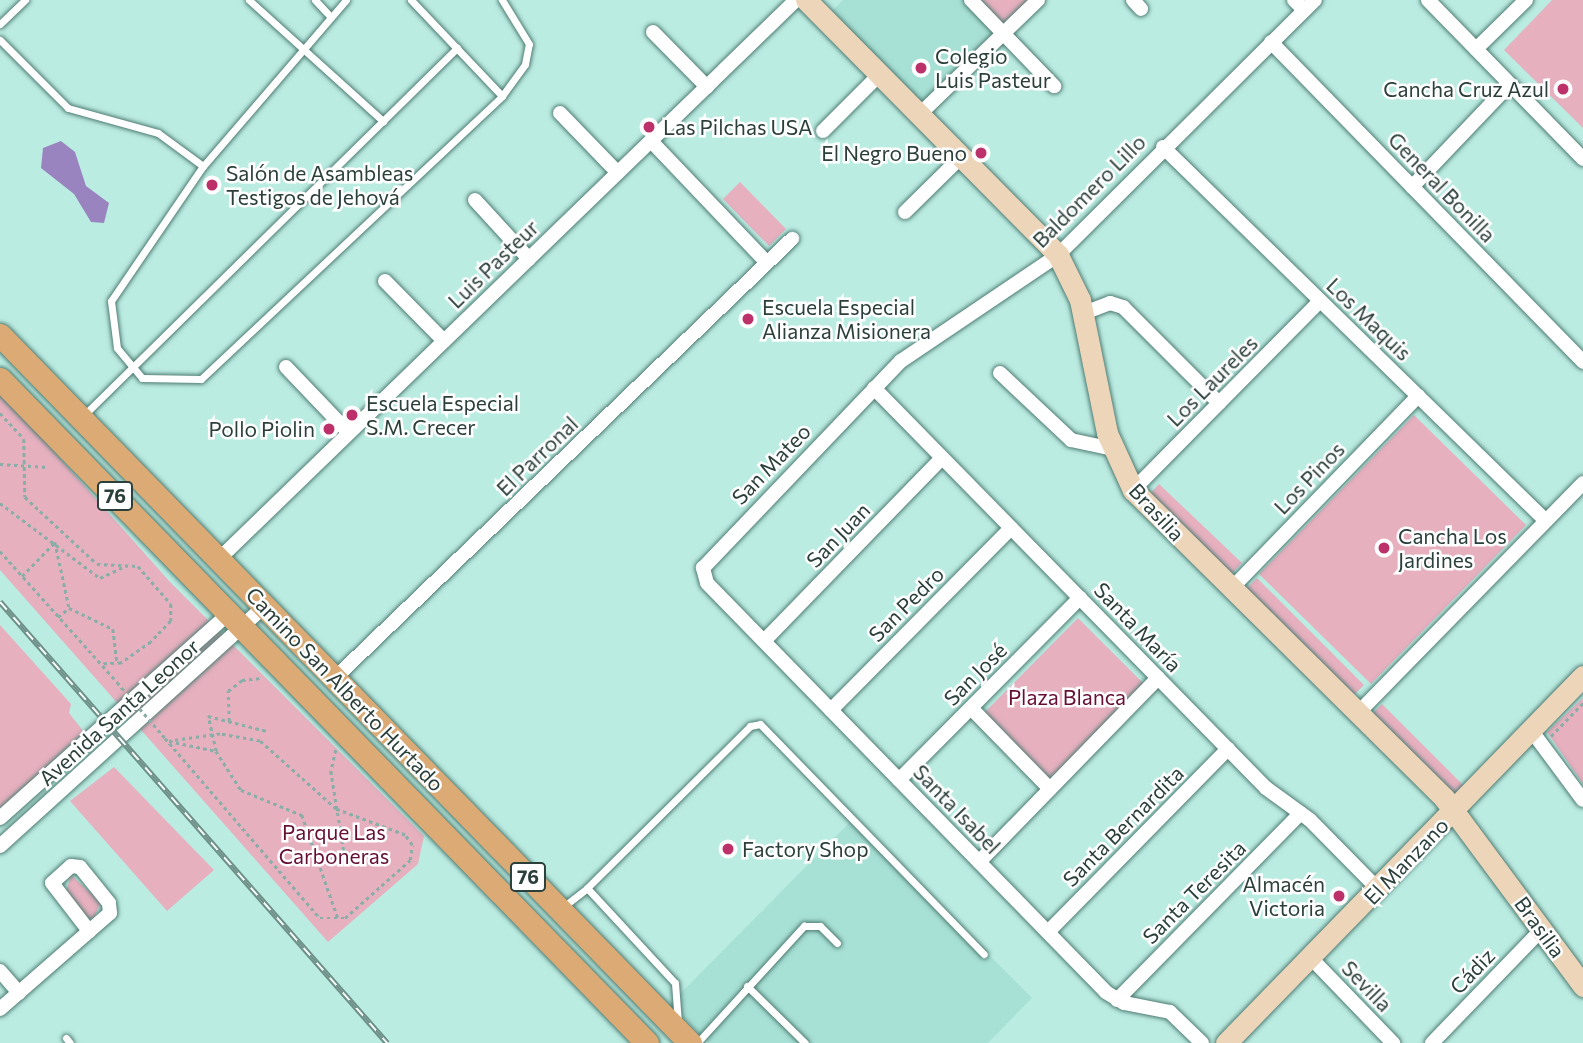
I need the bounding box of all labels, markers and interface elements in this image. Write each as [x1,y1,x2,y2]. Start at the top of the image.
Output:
place label: Colegio Luis Pasteur [935,43,1051,93]
marker: Colegio Luis Pasteur [913,60,929,76]
place label: Cancha Cruz Azul [1383,76,1549,102]
marker: Cancha Cruz Azul [1555,81,1571,97]
place label: Las Pilchas USA [663,114,813,140]
marker: Las Pilchas USA [641,119,657,135]
street label: General Bonilla [1383,127,1501,247]
street label: Baldomero Lillo [1027,129,1151,253]
place label: El Negro Bueno [821,140,967,166]
marker: El Negro Bueno [973,145,989,161]
place label: Salón de Asambleas Testigos de Jehová [226,160,413,210]
marker: Salón de Asambleas Testigos de Jehová [204,177,220,193]
street label: Luis Pasteur [443,215,543,313]
street label: Los Maquis [1321,273,1417,365]
place label: Escuela Especial Alianza Misionera [762,294,931,344]
marker: Escuela Especial Alianza Misionera [740,311,756,327]
street label: Los Laureles [1161,330,1263,432]
place label: Escuela Especial S.M. Crecer [366,390,519,440]
marker: Escuela Especial S.M. Crecer [344,407,360,423]
street label: El Parronal [491,411,583,501]
place label: Pollo Piolin [209,416,315,442]
street label: San Mateo [726,418,816,510]
marker: Pollo Piolin [321,421,337,437]
street label: Los Pinos [1269,437,1349,519]
street label: Brasilia [1124,478,1190,546]
road number: 76 [96,481,134,512]
street label: San Juan [801,497,875,573]
place label: Cancha Los Jardines [1398,523,1507,573]
marker: Cancha Los Jardines [1376,540,1392,556]
street label: San Pedro [863,561,949,647]
street label: Santa María [1089,577,1187,677]
street label: Camino San Alberto Hurtado [241,582,449,796]
street label: Avenida Santa Leonor [34,633,204,791]
street label: San José [938,637,1012,711]
park label: Plaza Blanca [1008,684,1126,710]
street label: Santa Isabel [908,759,1006,859]
street label: Santa Bernardita [1057,760,1189,892]
street label: El Manzano [1358,812,1454,910]
park label: Parque Las Carboneras [279,819,389,869]
street label: Santa Teresita [1137,835,1251,949]
place label: Factory Shop [742,836,869,862]
marker: Factory Shop [720,841,736,857]
road number: 76 [509,862,547,892]
place label: Almacén Victoria [1242,871,1325,921]
marker: Almacén Victoria [1331,888,1347,904]
street label: Brasilia [1509,892,1571,962]
street label: Cádiz [1444,943,1500,999]
street label: Sevilla [1337,955,1397,1017]

